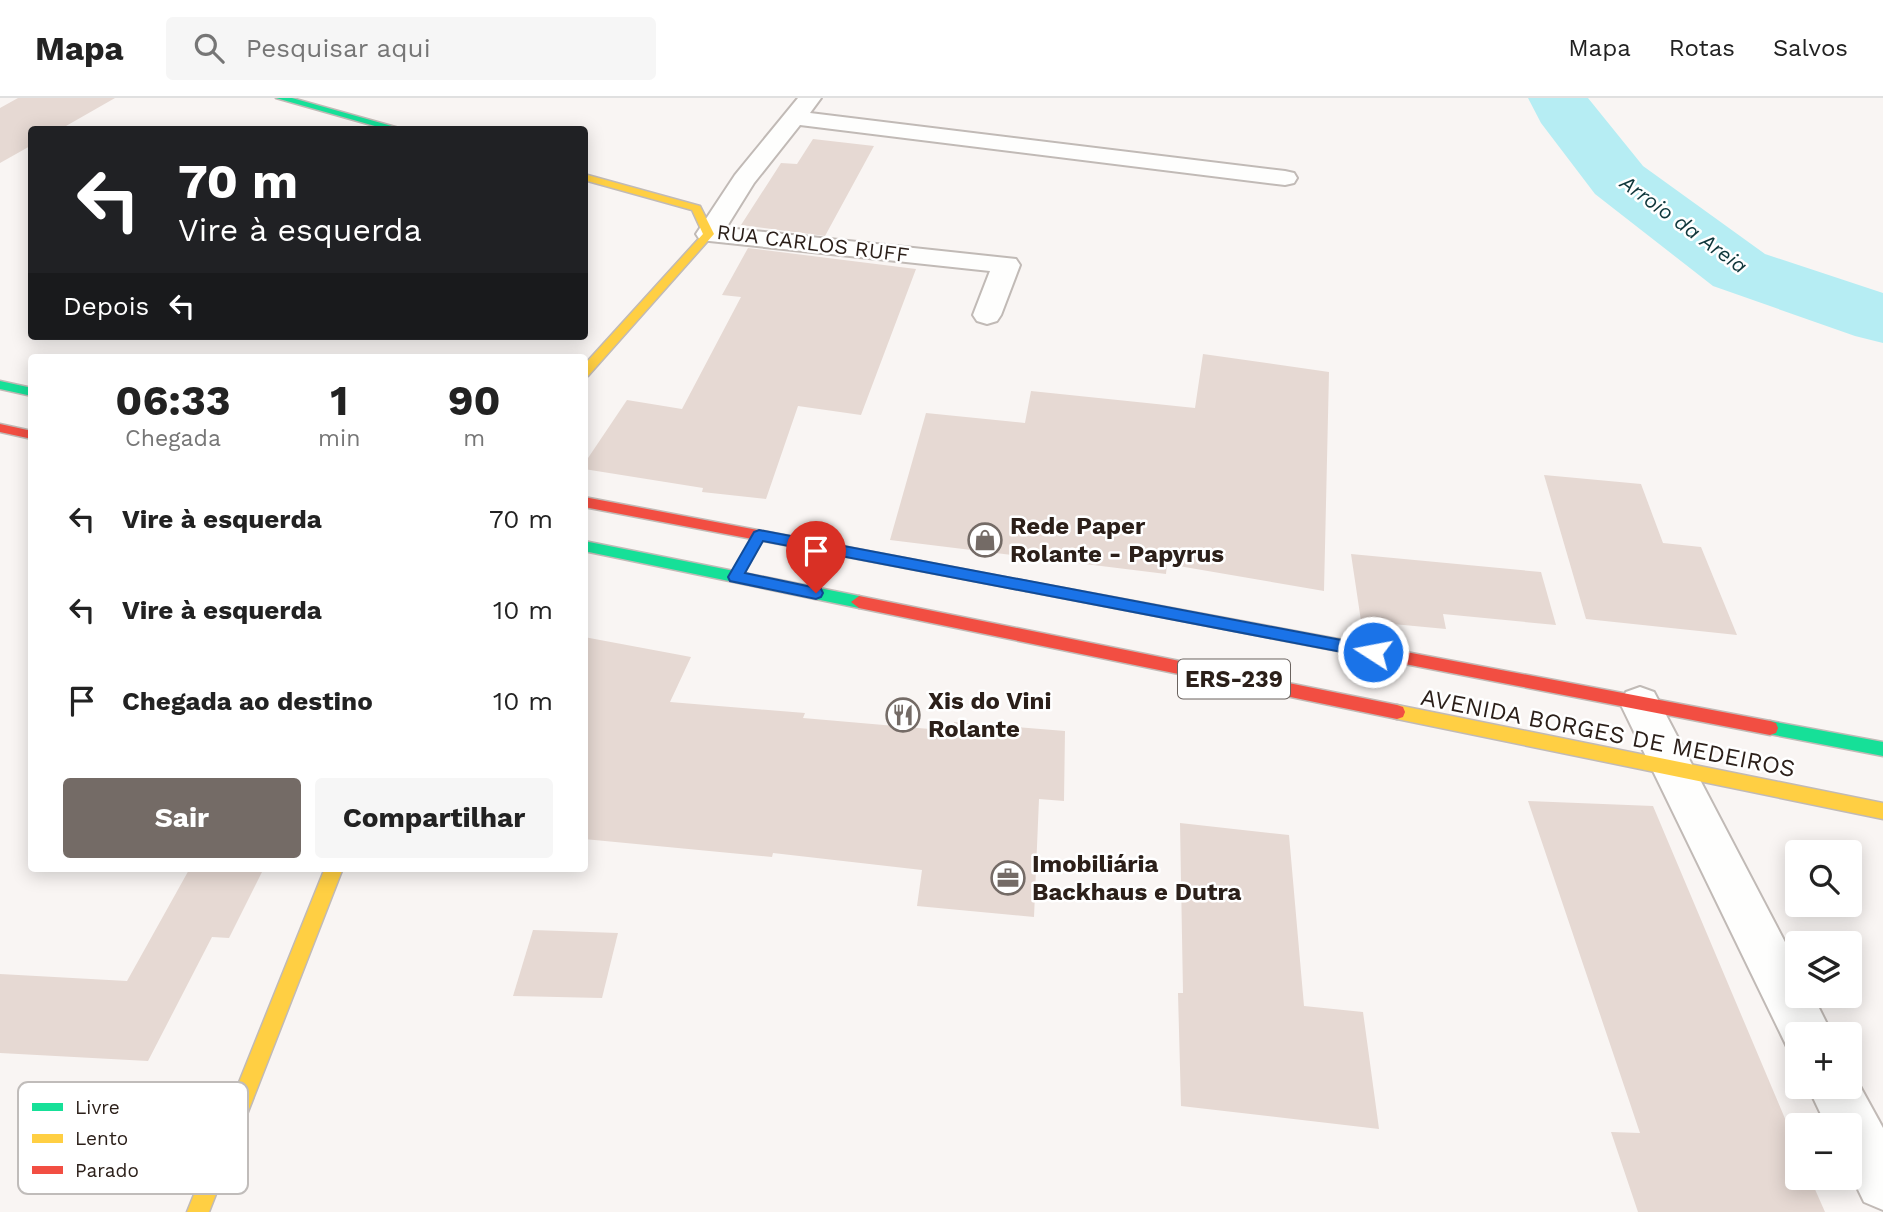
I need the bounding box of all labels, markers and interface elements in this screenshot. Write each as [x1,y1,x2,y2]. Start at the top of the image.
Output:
search box [166,17,656,80]
text: Mapa [35,29,124,68]
icon: search [190,29,228,67]
text: Pesquisar aqui [246,33,431,63]
text: Mapa [1568,34,1631,62]
text: Rotas [1669,34,1735,62]
text: Salvos [1773,34,1848,62]
text: 70 m [178,152,298,210]
icon: left [63,154,154,245]
water label: Arroio da Areia [1615,169,1752,278]
text: Vire à esquerda [178,211,422,249]
street label: RUA CARLOS RUFF [715,219,911,267]
icon: left [163,287,201,325]
text: Depois [63,291,149,321]
text: 06:33 [115,376,231,425]
text: 1 [330,376,348,425]
text: 90 [448,376,501,425]
text: Chegada [125,425,221,452]
text: min [318,425,360,452]
text: m [463,425,485,452]
icon: left [63,500,101,538]
text: Vire à esquerda [122,504,322,534]
text: 70 m [489,504,553,534]
place label: Rede Paper Rolante - Papyrus [1010,512,1224,568]
pin [786,521,846,593]
shop icon: Rede Paper Rolante - Papyrus [966,521,1004,559]
icon: arrive [797,532,835,570]
icon: left [63,591,101,629]
text: Vire à esquerda [122,595,322,625]
text: 10 m [493,595,553,625]
position arrow [1336,615,1410,689]
road number: ERS-239 [1178,660,1290,698]
icon: arrive [63,682,101,720]
street label: AVENIDA BORGES DE MEDEIROS [1418,683,1798,783]
text: Chegada ao destino [122,686,373,716]
text: 10 m [493,686,553,716]
place label: Xis do Vini Rolante [928,687,1051,743]
restaurant icon: Xis do Vini Rolante [884,696,922,734]
button: Sair [63,778,301,858]
button: Compartilhar [315,778,553,858]
map controls [1785,840,1862,1190]
button: search [1785,840,1862,917]
place label: Imobiliária Backhaus e Dutra [1032,850,1242,906]
office icon: Imobiliária Backhaus e Dutra [989,859,1027,897]
button: layers [1785,931,1862,1008]
button: + [1785,1022,1862,1099]
legend [18,1082,248,1194]
text: Livre [75,1096,120,1119]
button: − [1785,1113,1862,1190]
text: Lento [75,1127,128,1150]
text: Parado [75,1159,139,1182]

